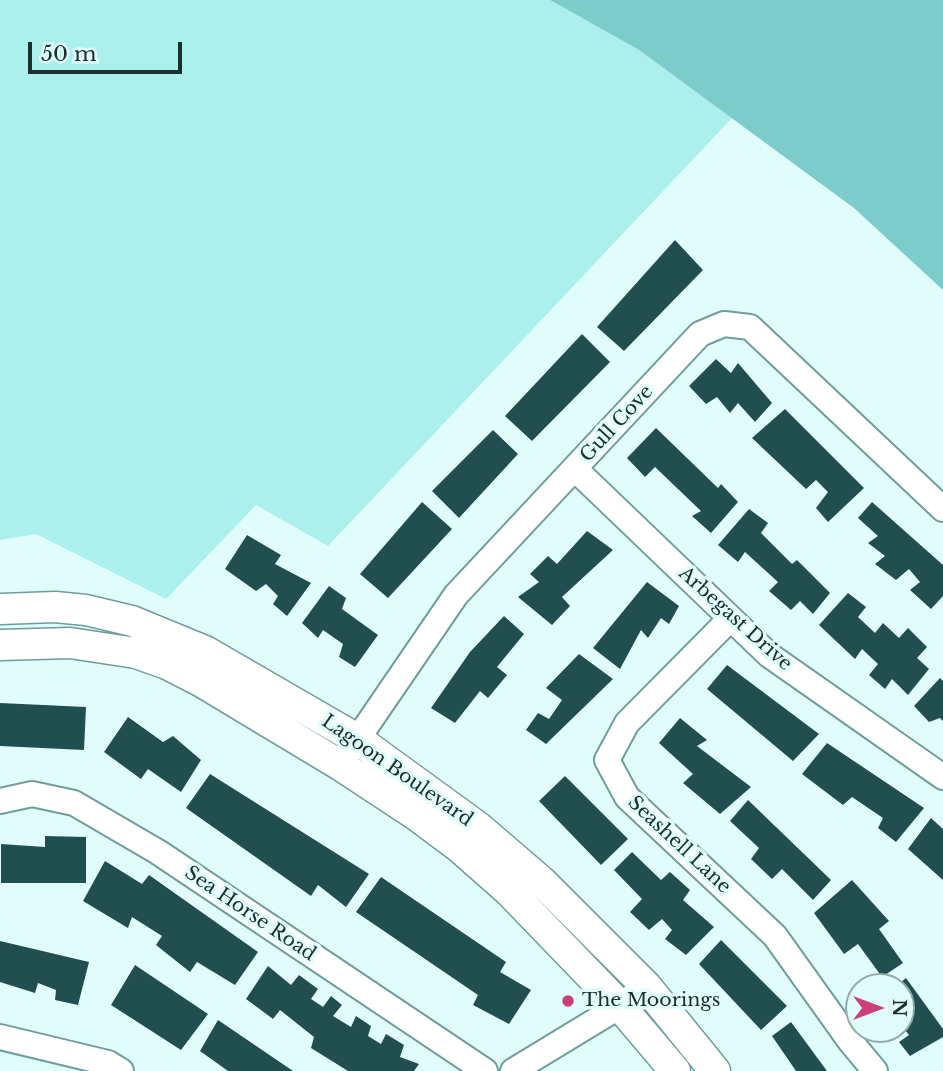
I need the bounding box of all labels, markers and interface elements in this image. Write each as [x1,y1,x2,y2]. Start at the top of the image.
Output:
scale bar [32,28,186,72]
text: 50 m [41,41,96,67]
street label: Gull Cove [576,381,658,467]
street label: Arbegast Drive [674,562,796,676]
street label: Lagoon Boulevard [317,710,477,832]
street label: Seashell Lane [623,792,735,898]
street label: Sea Horse Road [180,862,320,966]
north arrow [845,973,915,1043]
place label: The Moorings [582,990,720,1012]
marker: The Moorings [560,993,576,1009]
text: N [888,999,911,1017]

